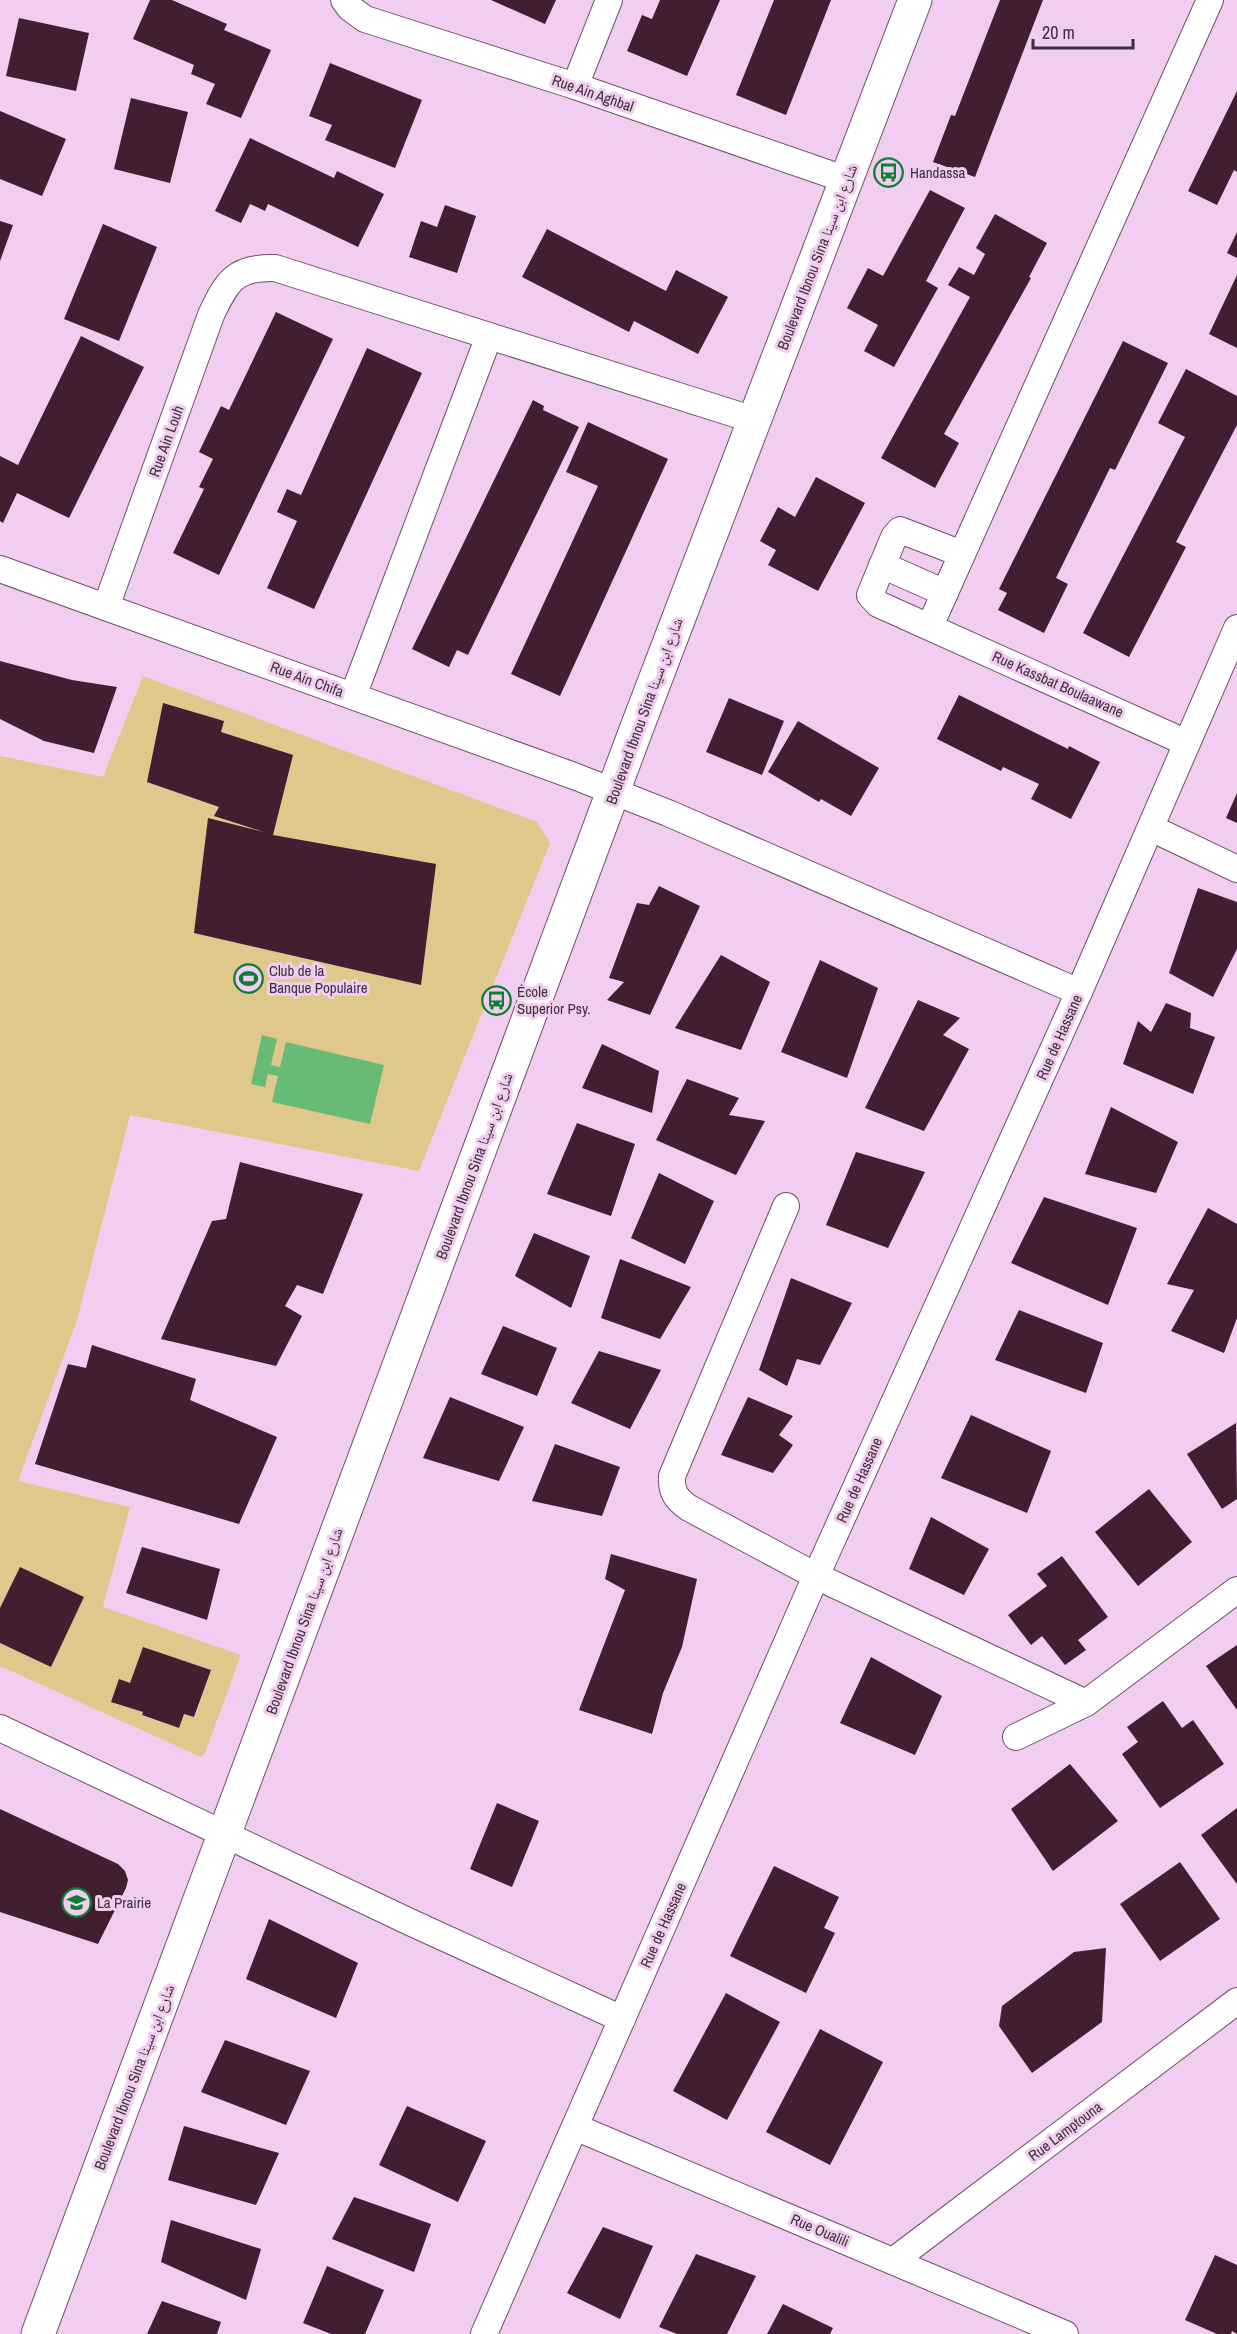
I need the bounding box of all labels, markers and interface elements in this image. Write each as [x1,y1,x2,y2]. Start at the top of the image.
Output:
scale bar [1033,12,1134,50]
text: 20 m [1042,20,1075,45]
street label: Rue Ain Aghbal [549,69,637,117]
bus stop icon: Handassa [873,156,905,188]
street label: Boulevard Ibnou Sina شارع ابن سينا [772,161,862,353]
place label: Handassa [910,162,966,183]
street label: Rue Ain Louh [143,402,189,480]
street label: Boulevard Ibnou Sina شارع ابن سينا [600,615,688,807]
street label: Rue Kassbat Boulaawane [989,646,1127,722]
street label: Rue Ain Chifa [267,656,347,702]
place label: Club de la Banque Populaire [269,960,368,998]
sports icon: Club de la Banque Populaire [232,963,264,995]
place label: École Superior Psy. [517,981,591,1019]
bus stop icon: École Superior Psy. [480,984,512,1016]
street label: Rue de Hassane [1031,991,1087,1083]
street label: Boulevard Ibnou Sina شارع ابن سينا [430,1070,518,1262]
street label: Rue de Hassane [831,1434,887,1526]
street label: Boulevard Ibnou Sina شارع ابن سينا [260,1525,348,1717]
street label: Rue de Hassane [635,1879,691,1971]
school or university icon: La Prairie [60,1886,92,1918]
place label: La Prairie [97,1892,151,1913]
street label: Boulevard Ibnou Sina شارع ابن سينا [89,1981,179,2173]
street label: Rue Lamptouna [1024,2096,1106,2166]
street label: Rue Oualili [788,2208,852,2252]

